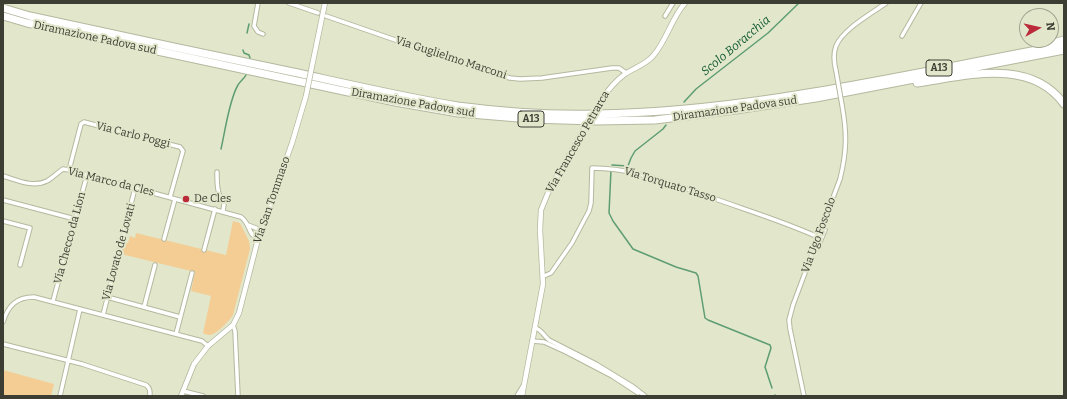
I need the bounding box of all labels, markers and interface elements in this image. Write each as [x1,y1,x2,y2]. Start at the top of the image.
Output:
north arrow [1019,8,1059,48]
water label: Scolo Boracchia [699,13,773,79]
street label: Diramazione Padova sud [32,19,158,57]
text: N [1043,21,1057,32]
street label: Via Guglielmo Marconi [394,34,508,82]
road number: A13 [926,60,952,76]
street label: Diramazione Padova sud [350,86,476,120]
street label: Via Francesco Petrarca [543,89,613,195]
street label: Diramazione Padova sud [672,94,798,124]
road number: A13 [518,111,544,127]
street label: Via Carlo Poggi [95,119,171,151]
street label: Via San Tommaso [251,155,293,245]
street label: Via Marco da Cles [66,165,156,199]
street label: Via Torquato Tasso [622,165,718,205]
street label: Via Checco da Lion [51,191,89,285]
place label: De Cles [194,192,231,206]
marker: De Cles [181,194,191,204]
street label: Via Ugo Foscolo [799,195,839,275]
street label: Via Lovato de Lovati [100,202,138,302]

